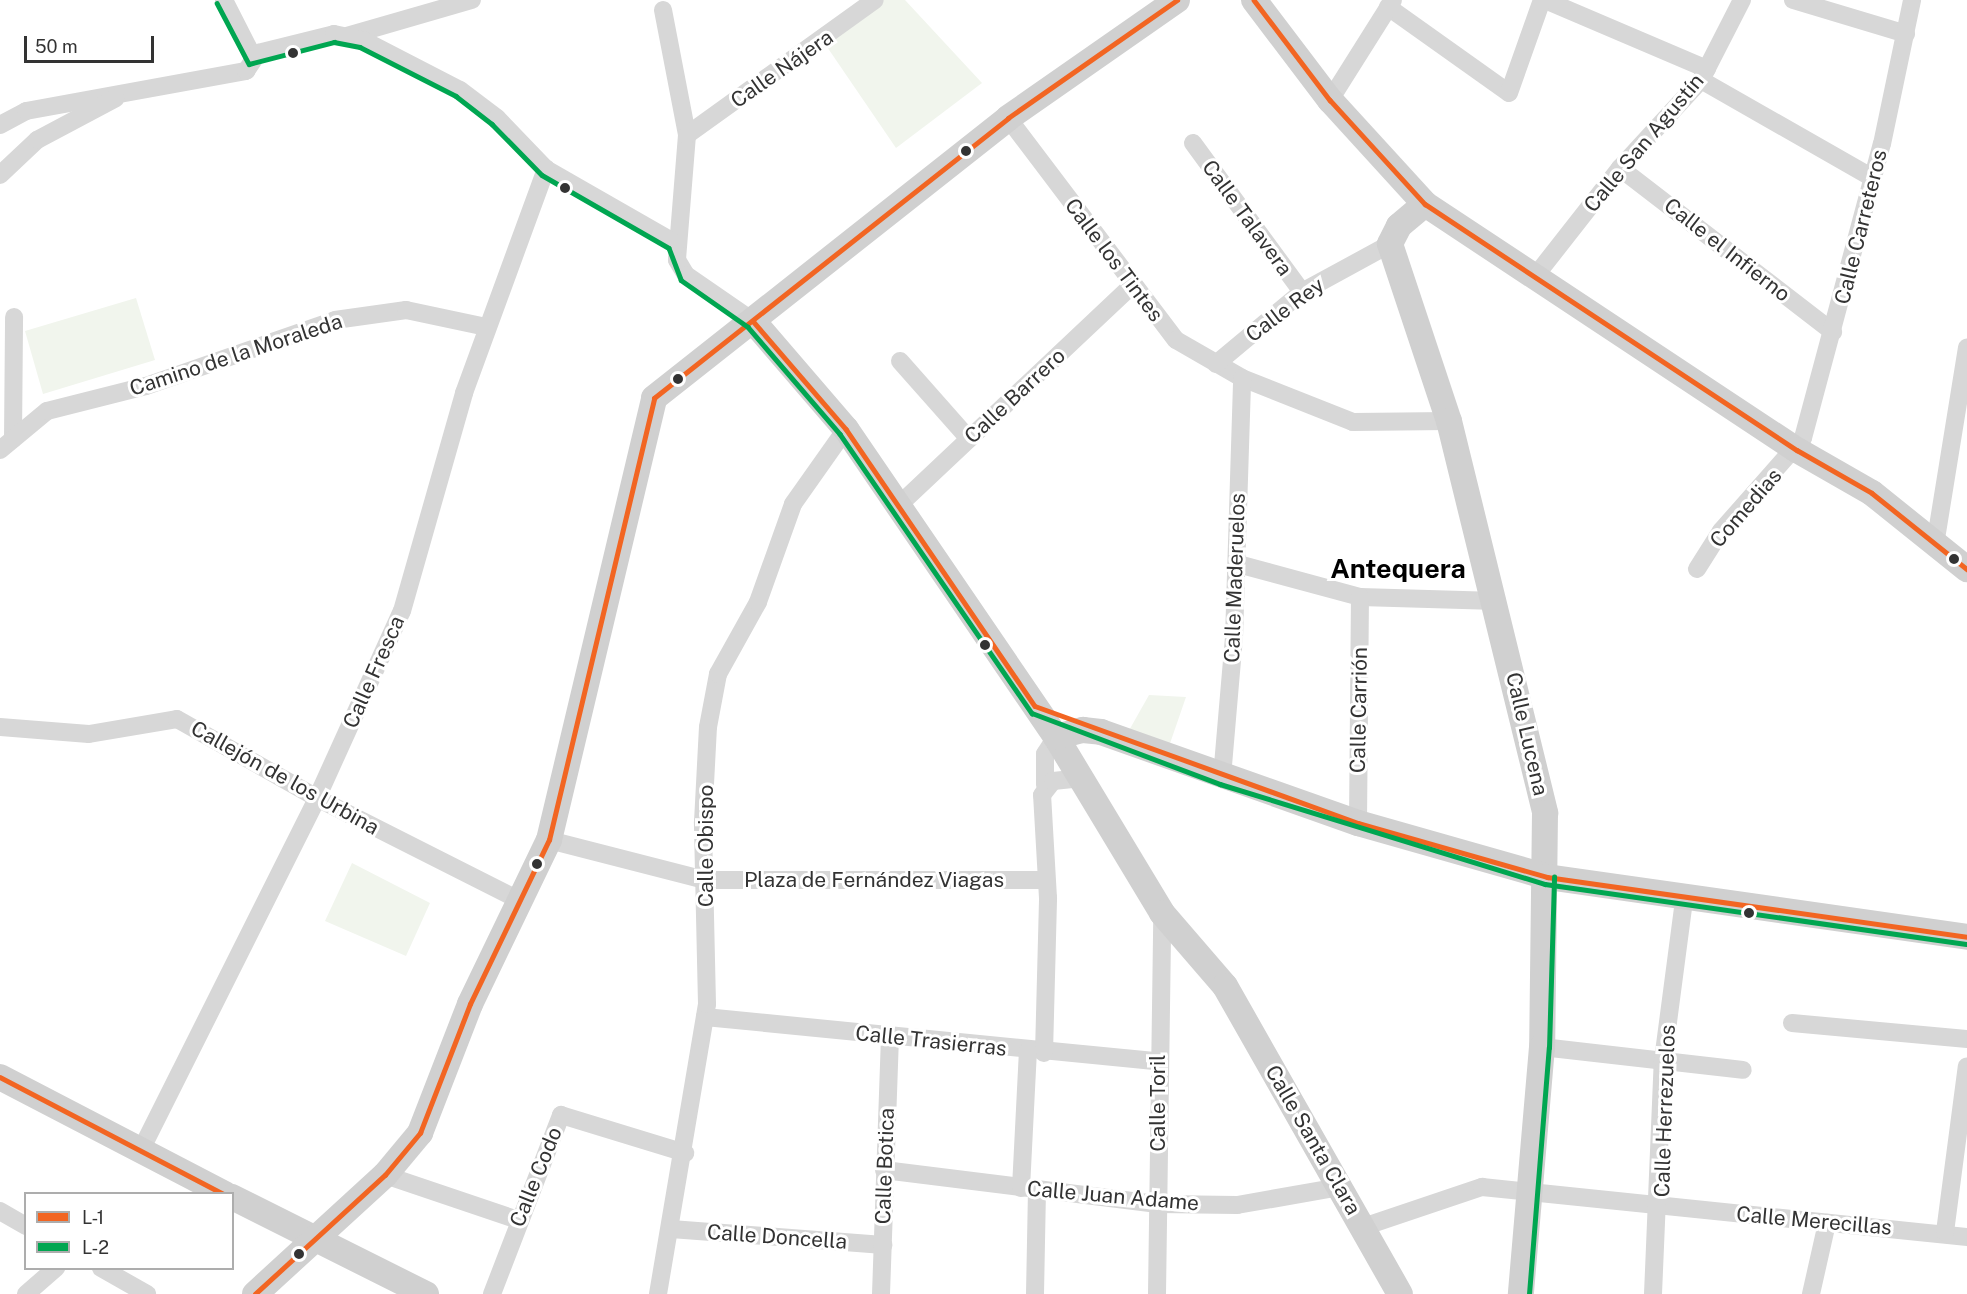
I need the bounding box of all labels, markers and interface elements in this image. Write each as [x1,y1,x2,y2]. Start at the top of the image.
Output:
scale bar [27,24,158,62]
street label: Calle Nájera [726,25,838,113]
text: 50 m [35,36,78,57]
unlabelled marker [287,47,299,59]
street label: Calle San Agustín [1579,69,1709,217]
unlabelled marker [960,145,972,157]
street label: Calle Carreteros [1830,147,1892,307]
street label: Calle Talavera [1197,155,1297,281]
unlabelled marker [559,182,571,194]
street label: Calle los Tintes [1059,193,1169,327]
street label: Calle el Infierno [1659,193,1795,307]
street label: Calle Rey [1241,272,1329,348]
street label: Camino de la Moraleda [126,309,346,401]
street label: Calle Barrero [959,343,1071,449]
unlabelled marker [672,373,684,385]
street label: Comedias [1705,463,1787,553]
street label: Calle Maderuelos [1219,493,1251,663]
district label: Antequera [1330,553,1466,585]
unlabelled marker [1948,553,1960,565]
street label: Calle Fresca [338,612,410,732]
unlabelled marker [979,639,991,651]
street label: Calle Carrión [1345,647,1373,773]
street label: Calle Lucena [1501,670,1553,798]
street label: Callejón de los Urbina [186,716,384,840]
street label: Calle Obispo [693,785,719,907]
unlabelled marker [531,858,543,870]
street label: Plaza de Fernández Viagas [744,867,1004,893]
unlabelled marker [1743,907,1755,919]
street label: Calle Trasierras [854,1021,1008,1061]
street label: Calle Herrezuelos [1649,1024,1681,1198]
street label: Calle Toril [1145,1054,1171,1152]
street label: Calle Santa Clara [1260,1061,1366,1219]
street label: Calle Botica [870,1107,900,1225]
street label: Calle Codo [505,1123,567,1231]
street label: Calle Juan Adame [1026,1176,1200,1216]
legend [24,1192,234,1270]
street label: Calle Merecillas [1735,1202,1893,1240]
text: L-1 [82,1207,104,1228]
street label: Calle Doncella [706,1220,848,1254]
text: L-2 [82,1237,109,1258]
unlabelled marker [293,1248,305,1260]

